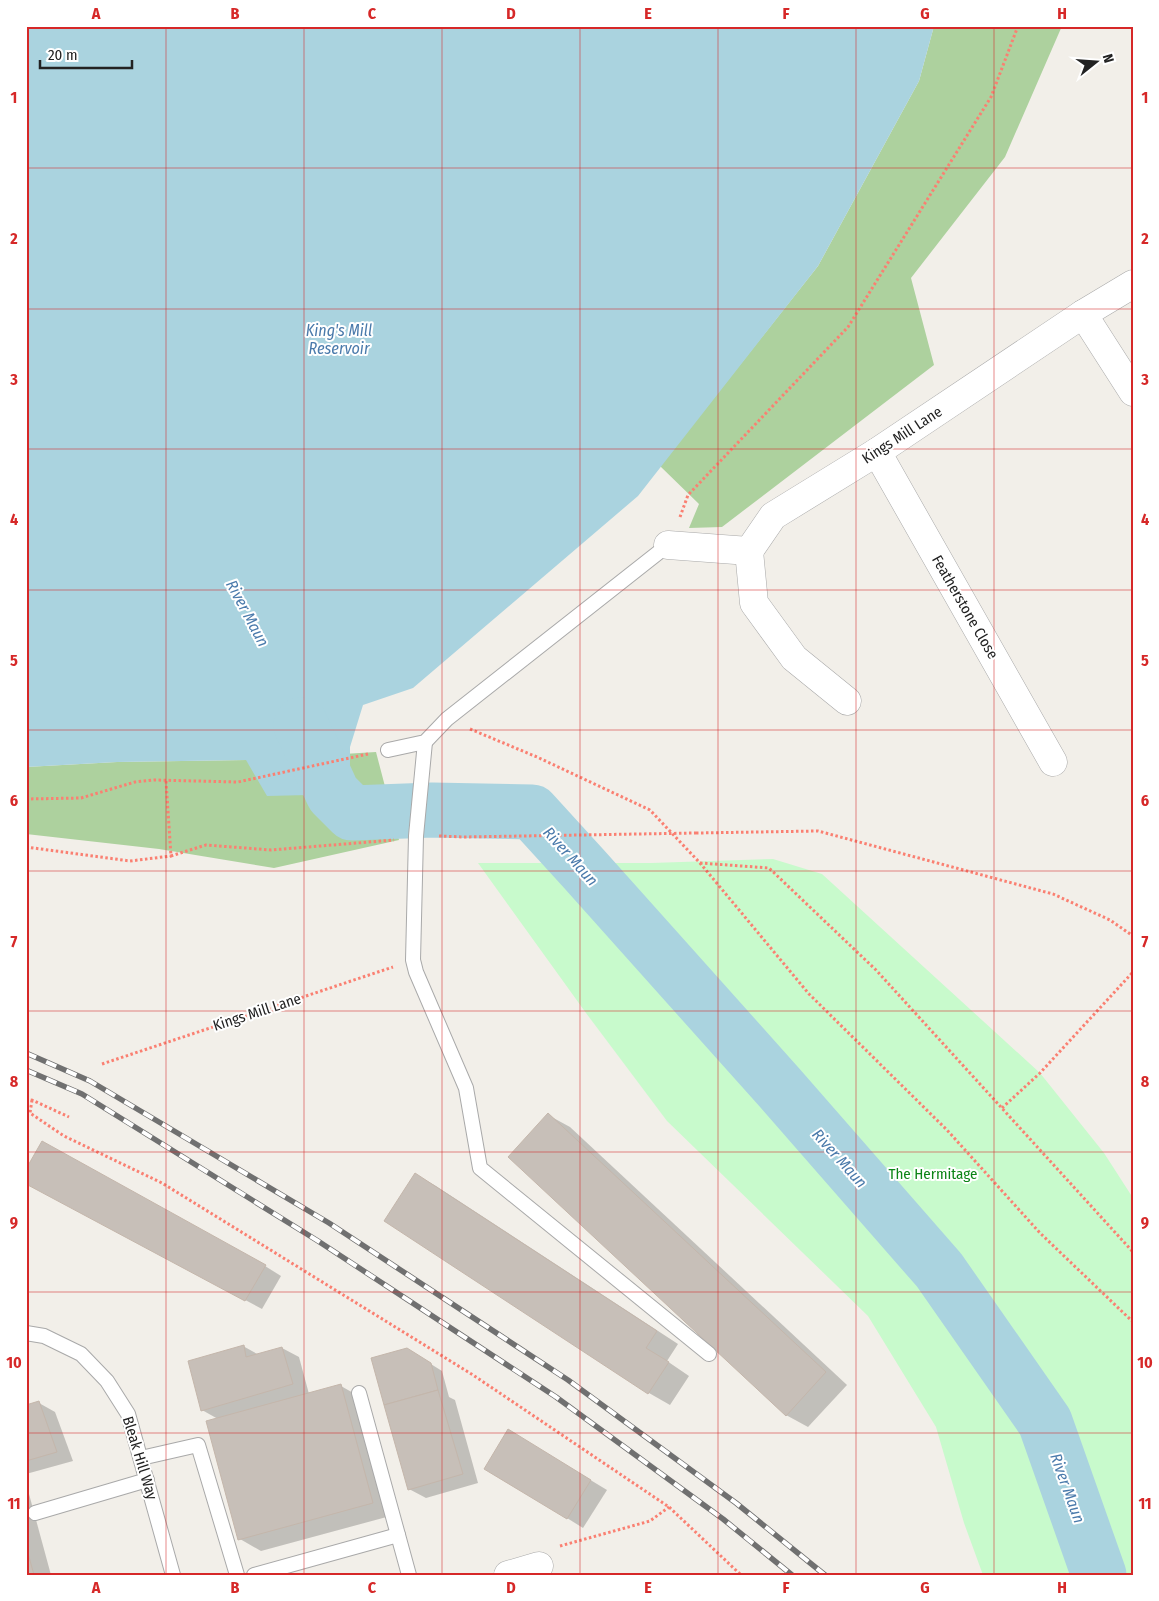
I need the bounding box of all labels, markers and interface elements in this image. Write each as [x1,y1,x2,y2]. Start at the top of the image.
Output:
text: A [91,4,101,23]
text: B [231,4,240,23]
text: C [368,4,377,23]
text: D [506,4,516,23]
text: E [644,4,652,23]
text: F [782,4,790,23]
text: G [920,4,930,23]
text: H [1057,4,1067,23]
scale bar [40,38,132,70]
north arrow [1072,38,1122,88]
text: 20 m [48,46,78,64]
text: N [1099,52,1117,65]
text: 1 [11,88,17,107]
text: 1 [1142,88,1148,107]
text: 2 [9,229,18,248]
text: 2 [1140,229,1149,248]
water label: King's Mill Reservoir [306,321,372,358]
text: 3 [9,370,18,389]
text: 3 [1140,370,1149,389]
street label: Kings Mill Lane [859,403,945,467]
text: 4 [10,510,18,529]
text: 4 [1141,510,1149,529]
street label: Featherstone Close [928,552,1002,662]
water label: River Maun [222,577,273,650]
text: 5 [10,651,18,670]
text: 5 [1141,651,1149,670]
text: 6 [10,791,18,810]
text: 6 [1141,791,1149,810]
water label: River Maun [539,823,602,890]
text: 7 [11,932,18,951]
text: 7 [1142,932,1149,951]
street label: Kings Mill Lane [211,989,303,1035]
text: 8 [10,1072,19,1091]
text: 8 [1141,1072,1150,1091]
water label: River Maun [808,1125,871,1192]
park label: The Hermitage [888,1165,978,1183]
text: 9 [10,1213,18,1232]
text: 9 [1141,1213,1149,1232]
text: 10 [6,1353,22,1372]
text: 10 [1137,1353,1153,1372]
street label: Bleak Hill Way [119,1414,161,1502]
water label: River Maun [1046,1451,1089,1526]
text: 11 [7,1494,21,1513]
text: 11 [1138,1494,1152,1513]
text: A [91,1578,101,1597]
text: B [231,1578,240,1597]
text: C [368,1578,377,1597]
text: D [506,1578,516,1597]
text: E [644,1578,652,1597]
text: F [782,1578,790,1597]
text: G [920,1578,930,1597]
text: H [1057,1578,1067,1597]

